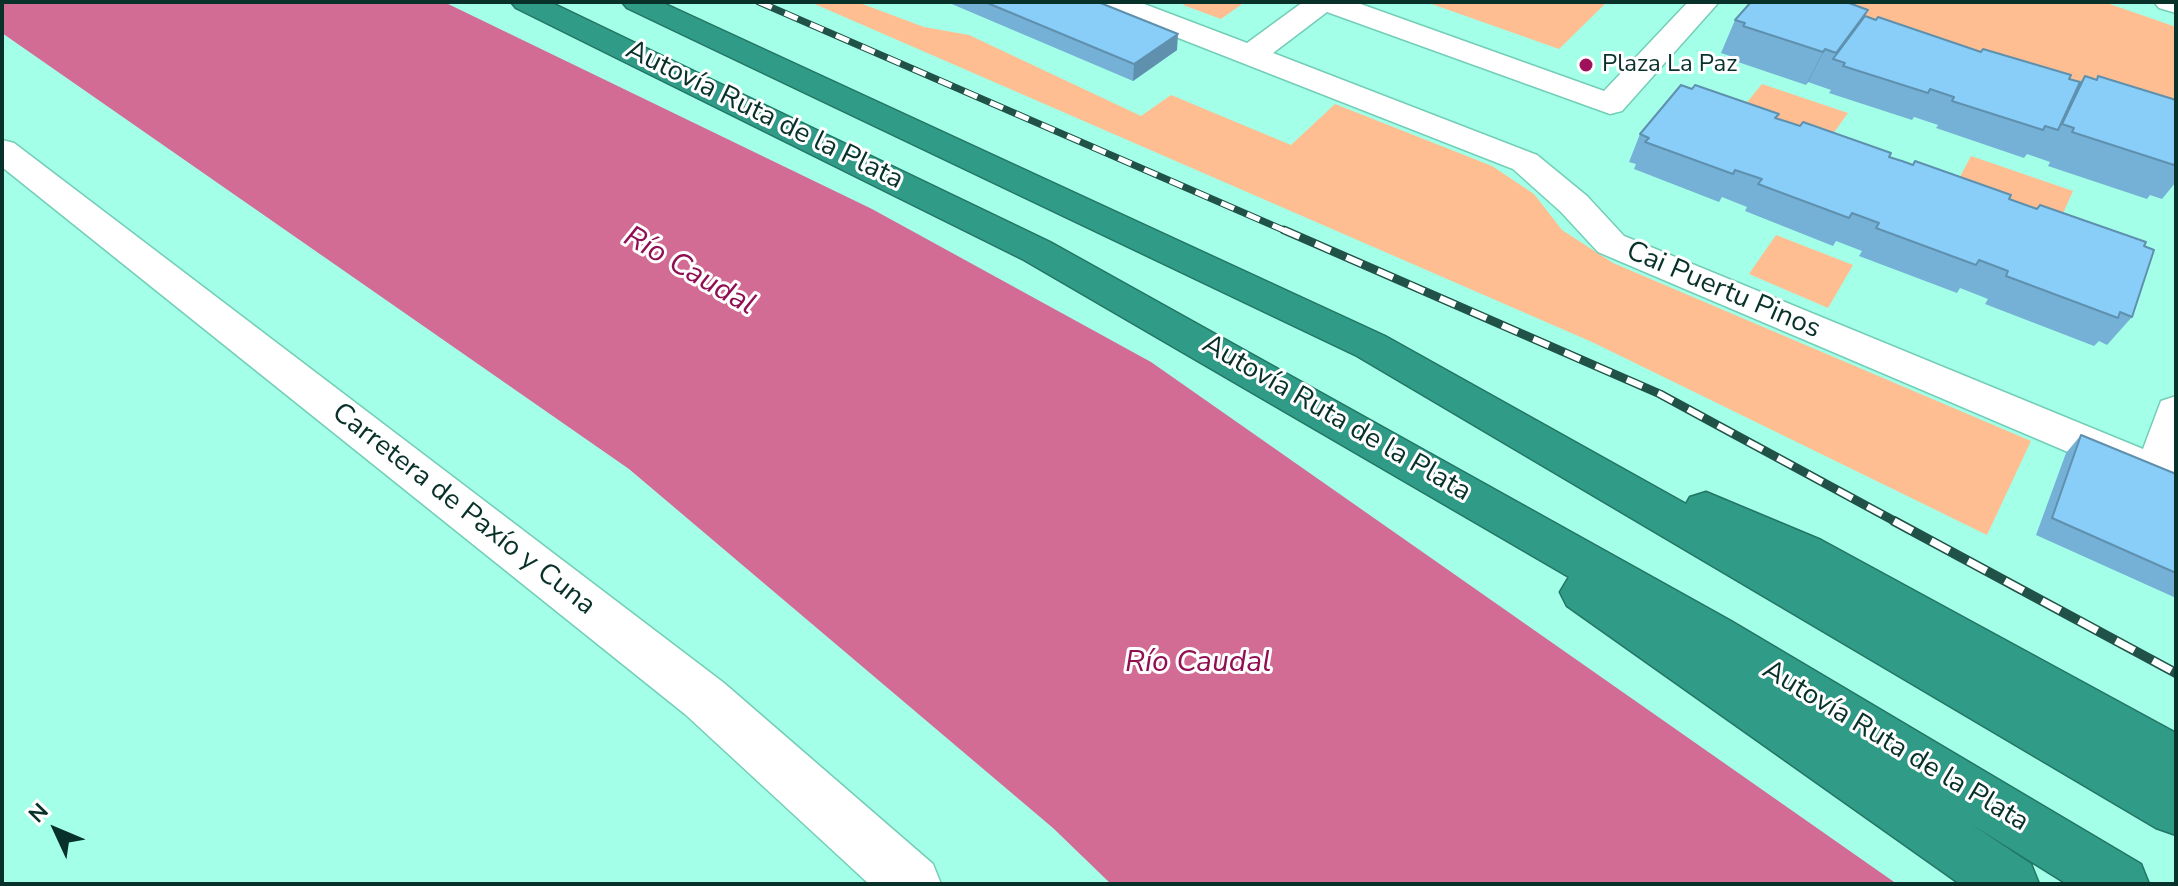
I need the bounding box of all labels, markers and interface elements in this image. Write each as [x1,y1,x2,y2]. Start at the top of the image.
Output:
street label: Autovía Ruta de la Plata [620,34,908,198]
place label: Plaza La Paz [1602,51,1737,79]
marker: Plaza La Paz [1577,56,1595,74]
water label: Río Caudal [617,220,761,324]
street label: Cai Puertu Pinos [1621,235,1825,347]
street label: Autovía Ruta de la Plata [1196,328,1476,510]
street label: Carretera de Paxío y Cuna [324,397,602,623]
water label: Río Caudal [1125,646,1271,682]
street label: Autovía Ruta de la Plata [1756,654,2034,840]
north arrow [16,790,96,870]
text: N [22,797,55,830]

